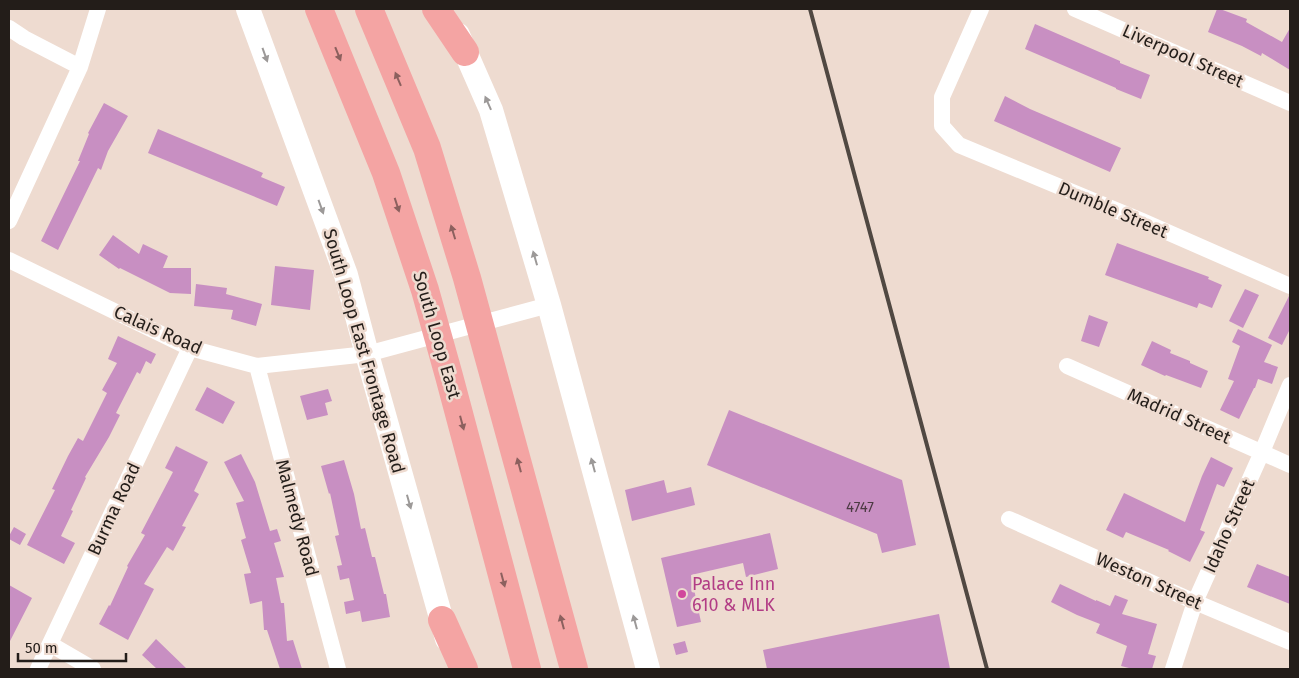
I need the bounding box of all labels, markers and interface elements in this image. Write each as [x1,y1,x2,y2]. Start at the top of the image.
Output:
street label: Liverpool Street [1119,19,1247,93]
one-way arrow [262,47,269,62]
one-way arrow [334,47,342,61]
one-way arrow [394,71,402,86]
one-way arrow [483,95,492,110]
street label: Dumble Street [1055,177,1172,243]
one-way arrow [393,198,401,213]
one-way arrow [317,200,325,215]
one-way arrow [448,224,456,239]
street label: South Loop East Frontage Road [319,226,409,476]
one-way arrow [530,250,538,265]
street label: South Loop East [408,269,466,402]
street label: Calais Road [110,301,206,359]
street label: Madrid Street [1124,383,1235,449]
one-way arrow [458,416,466,431]
street label: Malmedy Road [271,457,323,579]
one-way arrow [515,458,523,473]
one-way arrow [589,458,597,473]
street label: Burma Road [83,459,145,559]
street label: Idaho Street [1199,475,1260,576]
one-way arrow [405,495,413,510]
house number: 4747 [846,498,874,516]
street label: Weston Street [1093,548,1206,614]
one-way arrow [500,573,508,588]
place label: Palace Inn 610 & MLK [692,573,775,616]
marker: Palace Inn 610 & MLK [676,588,688,600]
one-way arrow [557,615,565,630]
one-way arrow [631,615,639,630]
scale bar [18,630,125,662]
text: 50 m [25,639,58,657]

